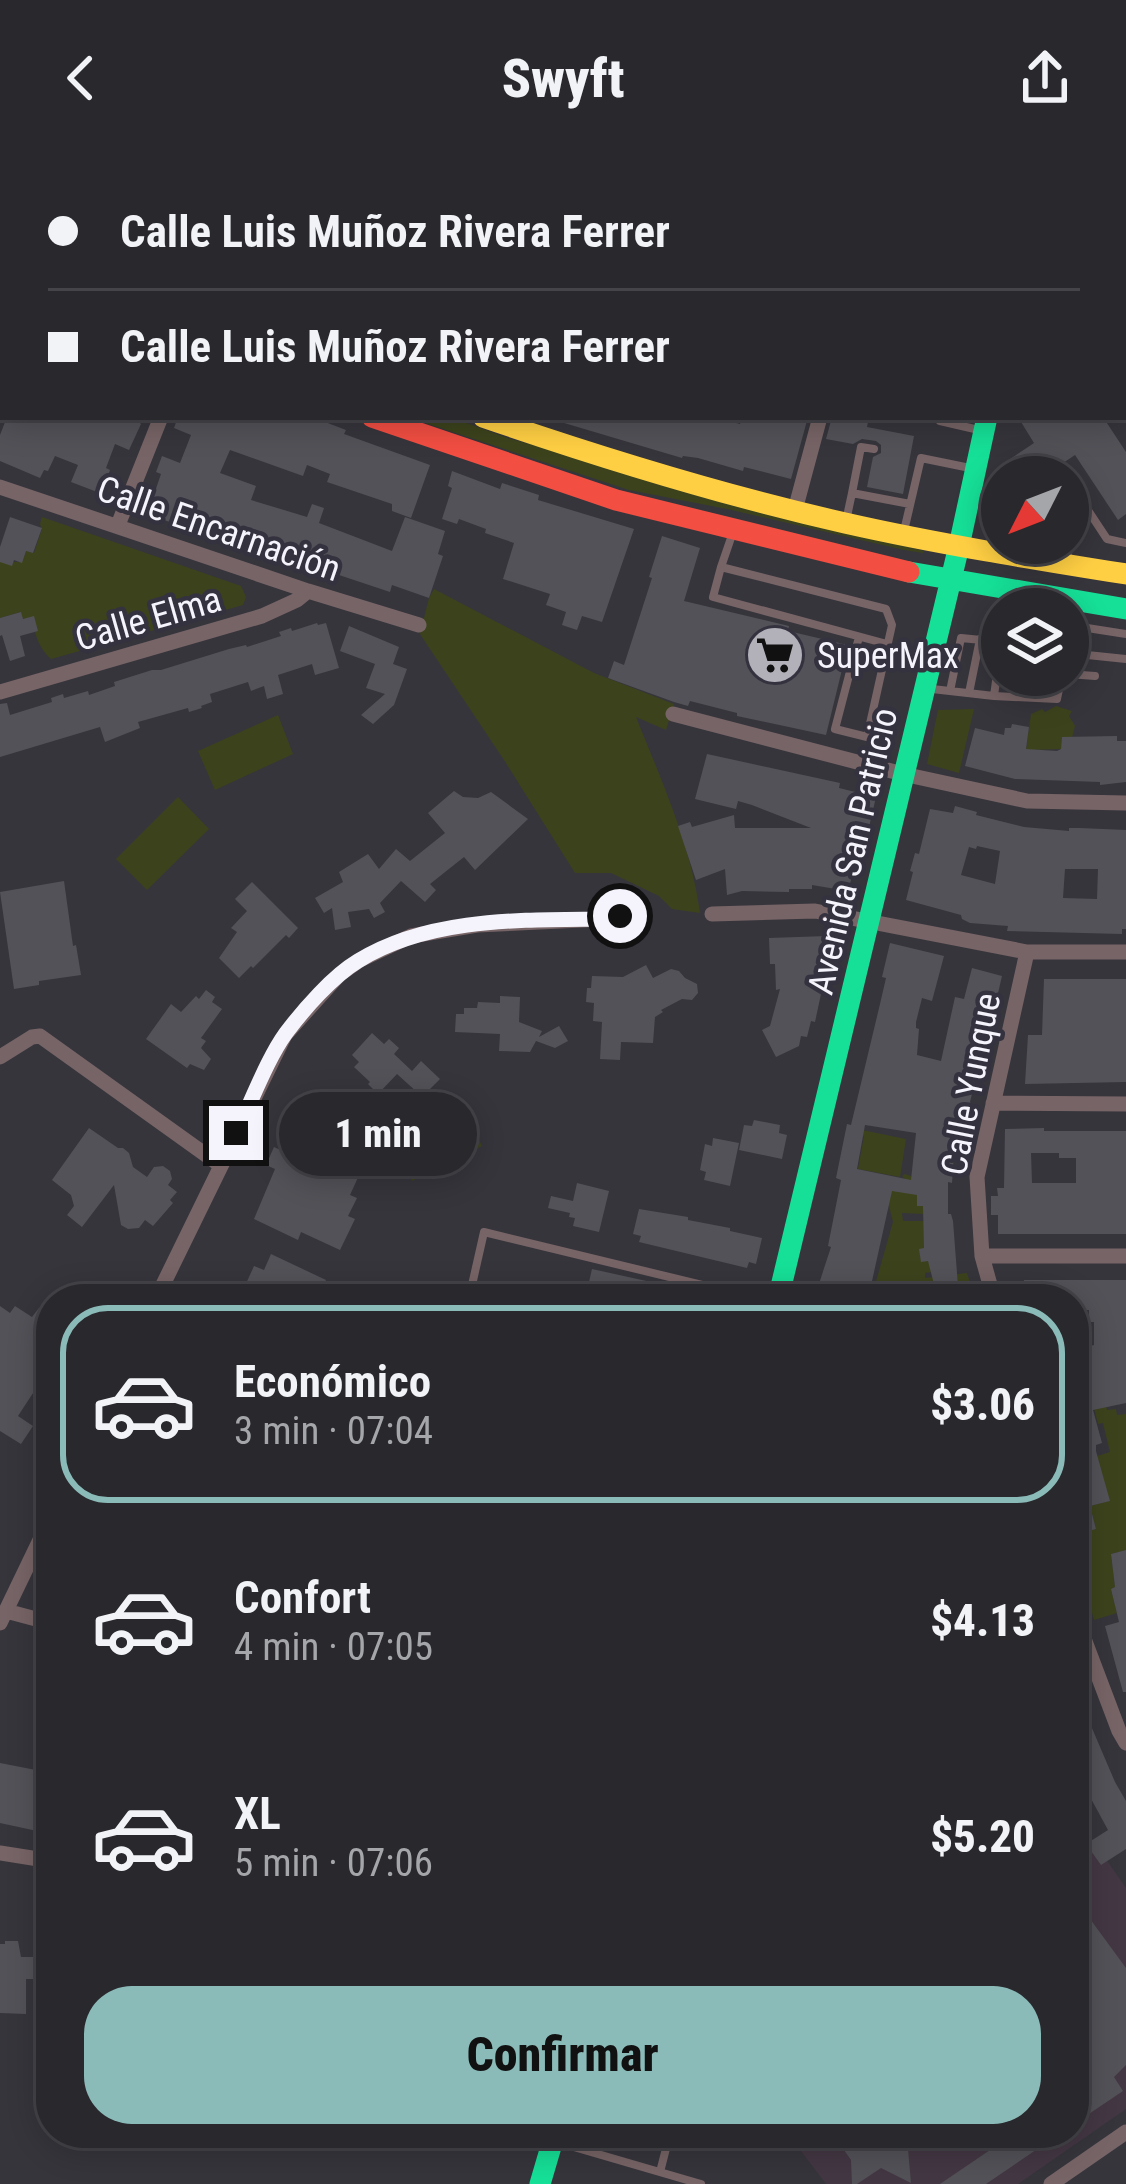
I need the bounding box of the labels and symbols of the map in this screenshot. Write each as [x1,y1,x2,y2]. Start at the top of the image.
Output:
north arrow [981,456,1089,564]
street label: Calle Encarnación [91,468,346,590]
street label: Calle Elma [70,578,226,660]
supermarket icon: SuperMax [744,624,806,686]
place label: SuperMax [817,635,959,677]
street label: Avenida San Patricio [800,704,906,998]
route start [593,889,647,943]
street label: Calle Yunque [933,990,1009,1179]
callout: 1 min [278,1091,476,1175]
route end [209,1106,263,1160]

